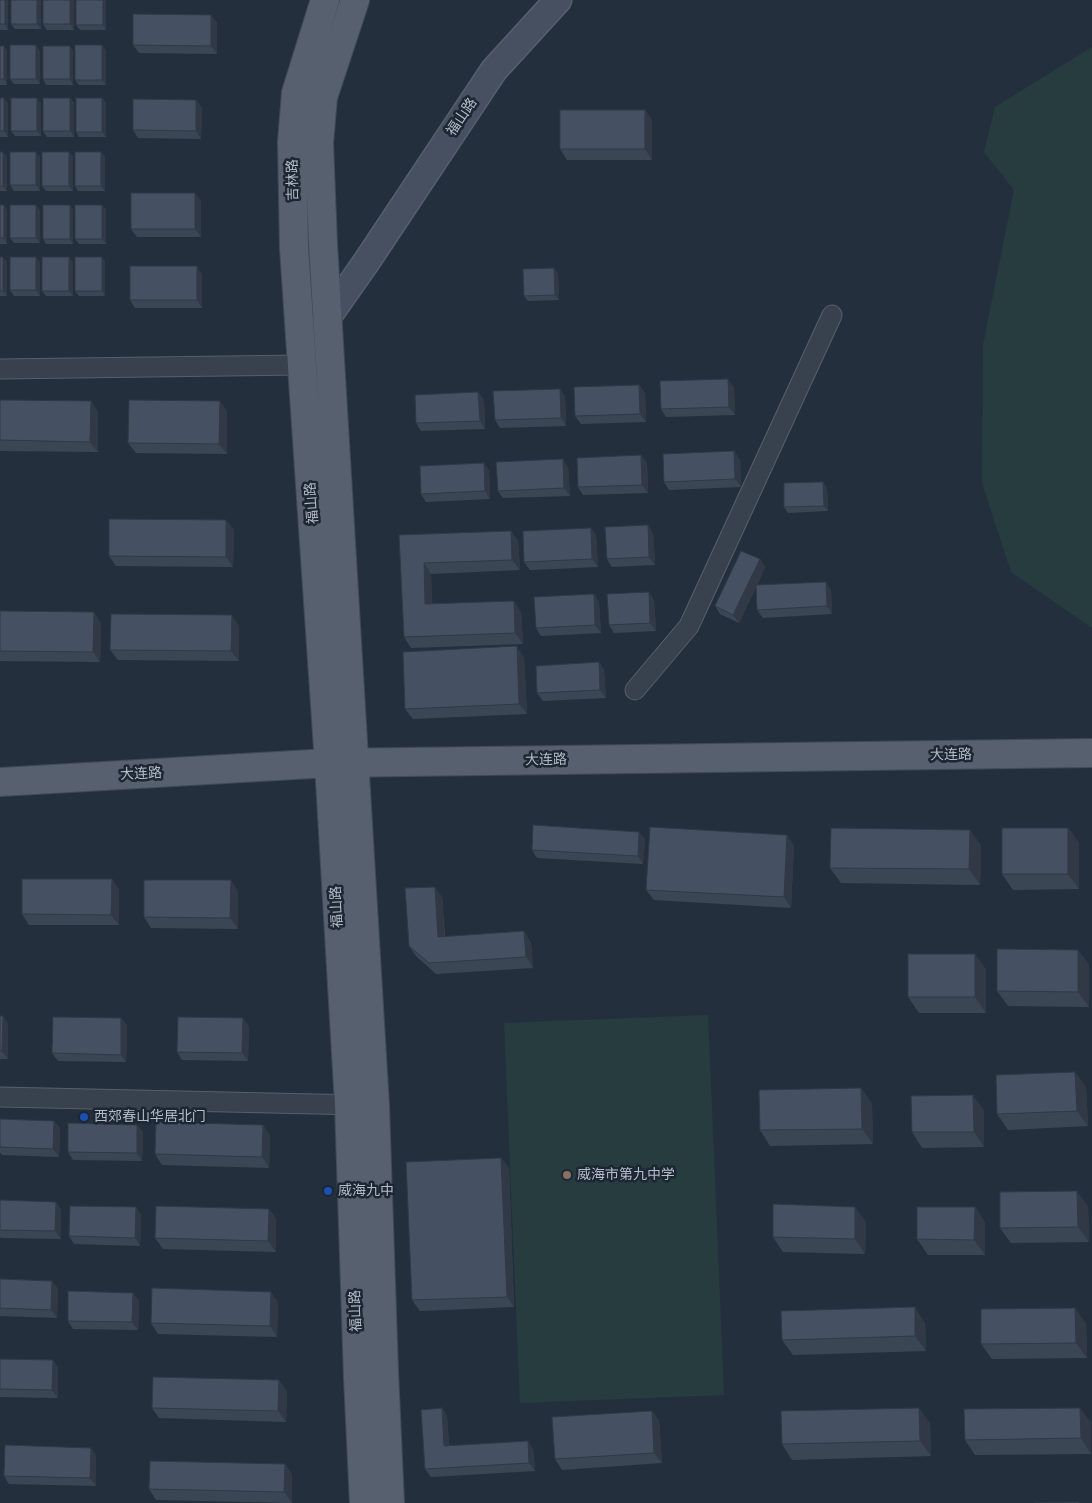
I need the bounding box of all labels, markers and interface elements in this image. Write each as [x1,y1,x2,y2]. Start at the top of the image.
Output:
street label: 福山路 [443,95,481,139]
street label: 吉林路 [284,159,302,201]
street label: 福山路 [302,481,322,525]
street label: 大连路 [930,746,972,764]
street label: 大连路 [525,751,567,769]
street label: 大连路 [120,765,162,783]
street label: 福山路 [328,886,346,928]
place label: 西郊春山华居北门 [94,1109,206,1125]
marker: 西郊春山华居北门 [78,1111,90,1123]
place label: 威海市第九中学 [577,1167,675,1183]
marker: 威海市第九中学 [561,1169,573,1181]
place label: 威海九中 [338,1183,394,1199]
marker: 威海九中 [322,1185,334,1197]
street label: 福山路 [347,1290,365,1332]

